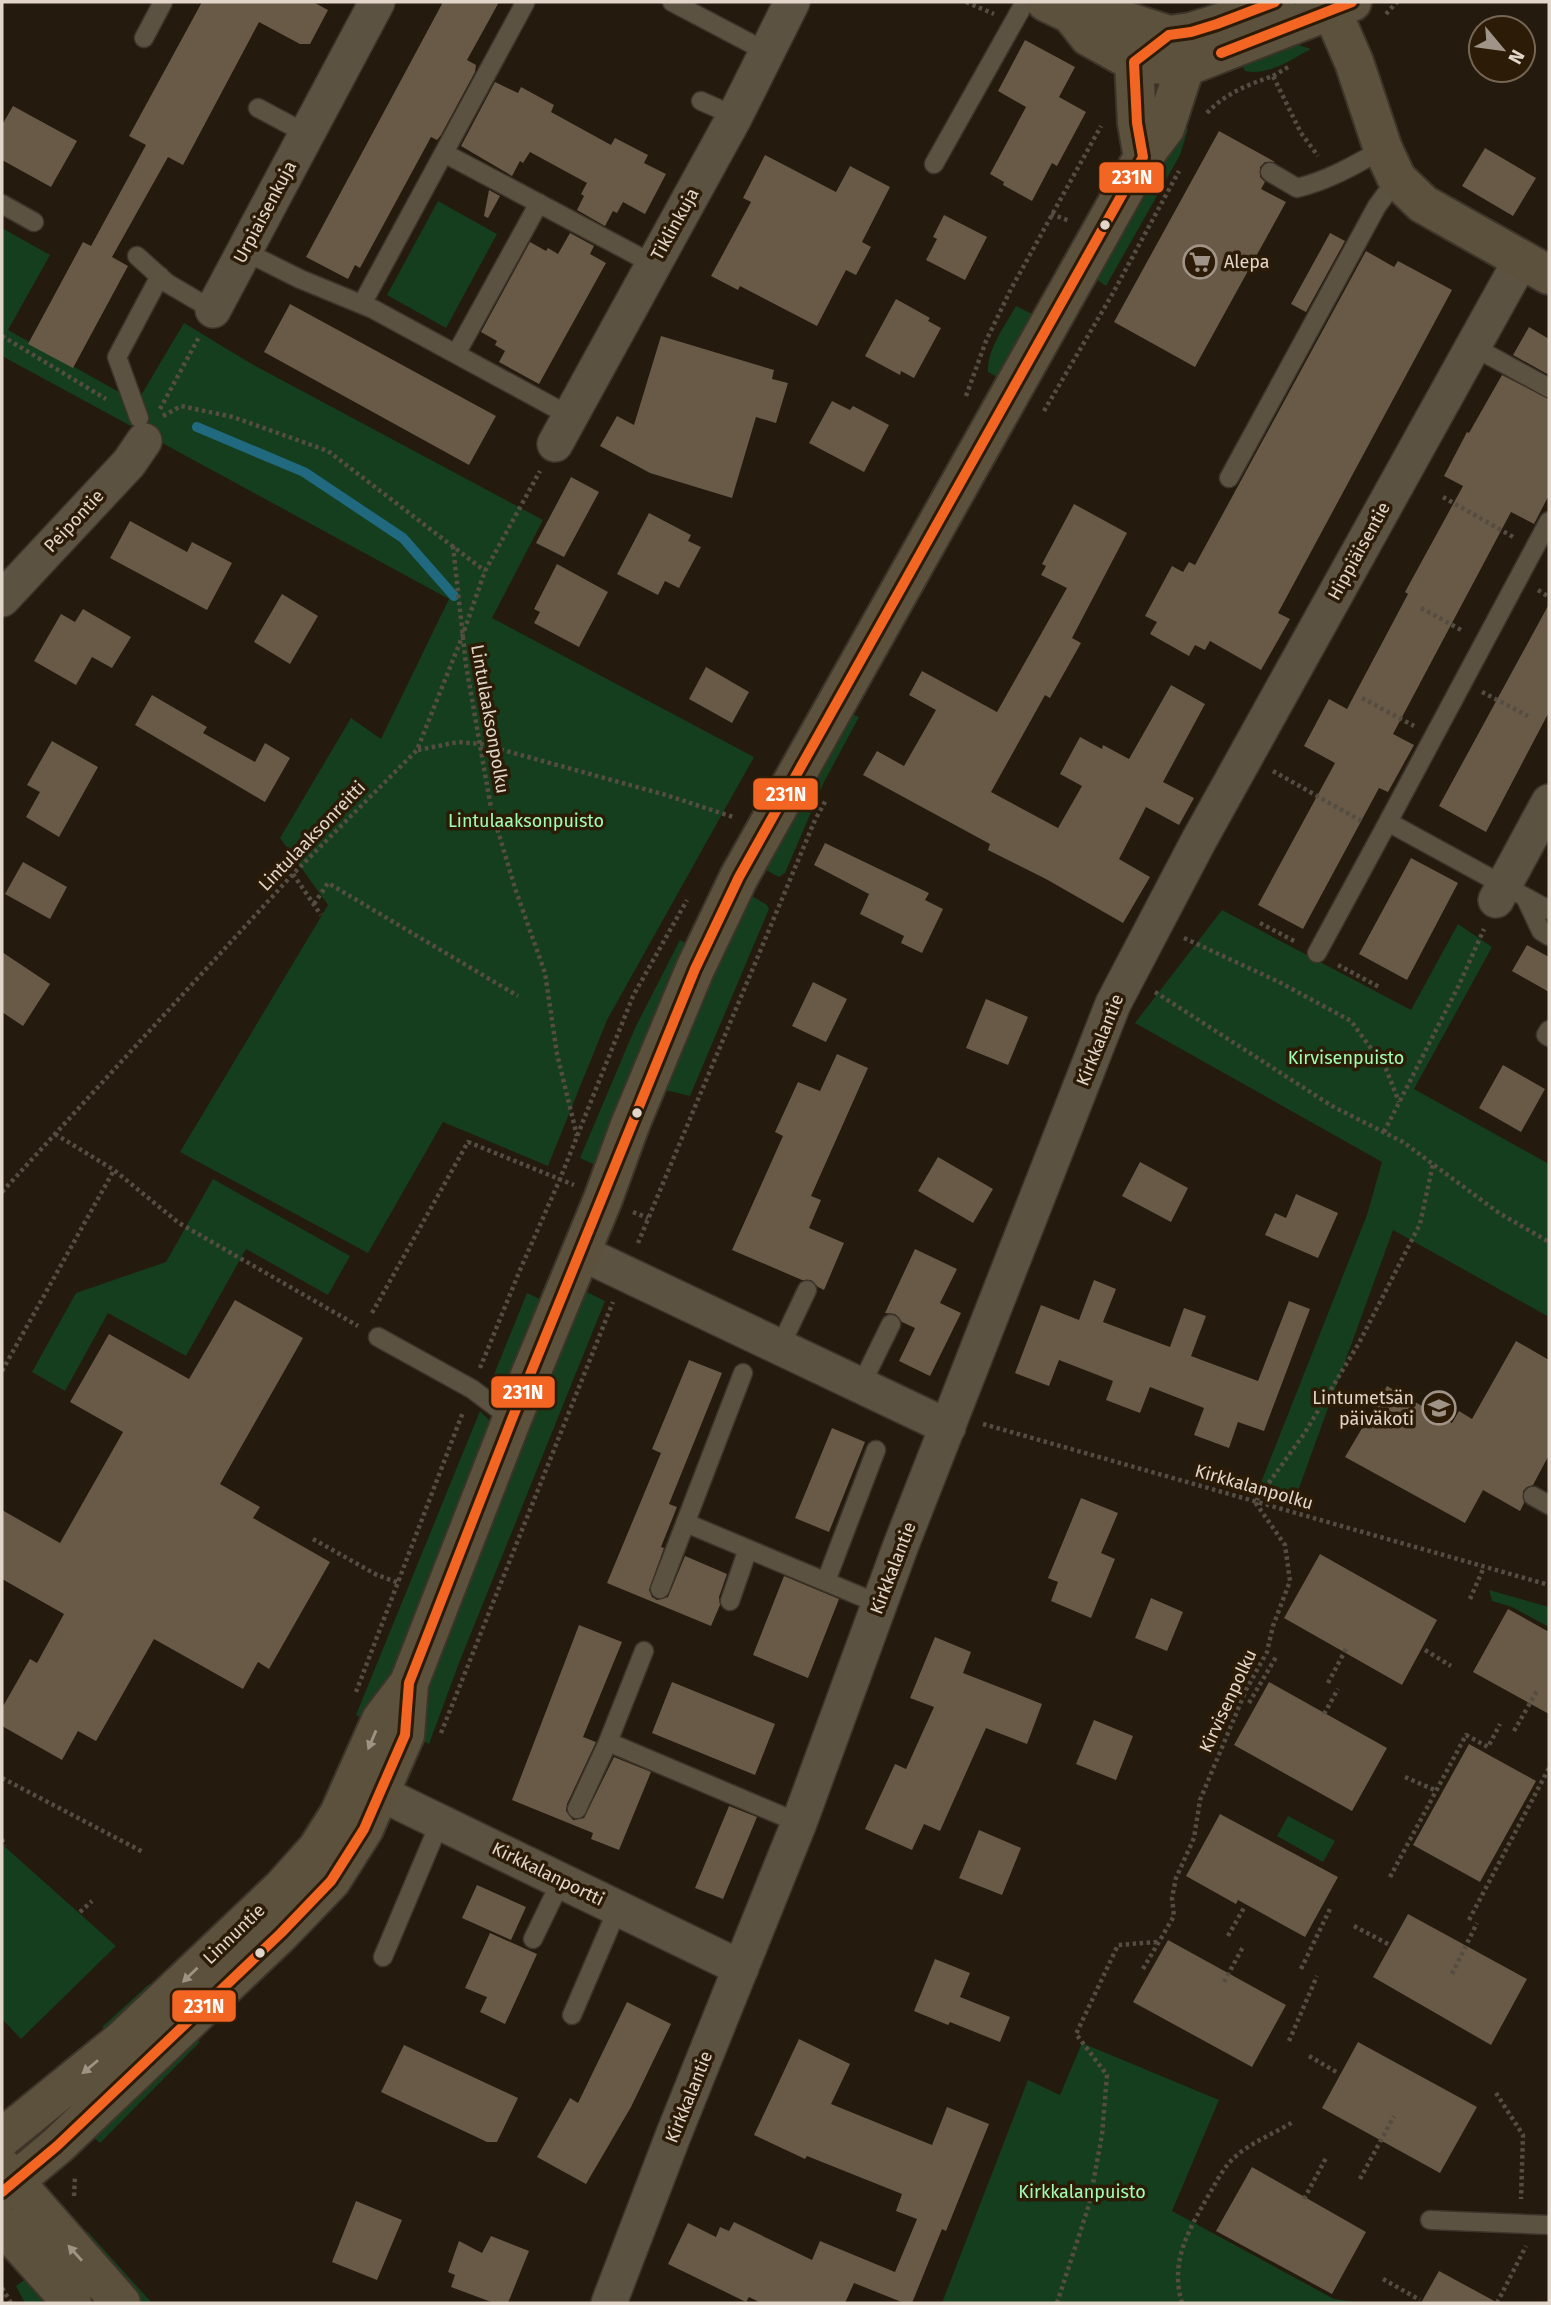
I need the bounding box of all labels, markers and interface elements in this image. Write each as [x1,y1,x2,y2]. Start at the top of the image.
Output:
north arrow [1467,14,1537,84]
text: N [1503,46,1530,68]
street label: Urpiaisenkuja [229,157,301,267]
line badge: 231N [1098,161,1165,194]
text: 231N [1112,166,1152,189]
street label: Tiklinkuja [646,184,704,264]
unlabelled marker [1098,218,1112,232]
supermarket icon: Alepa [1181,243,1219,281]
place label: Alepa [1224,251,1270,273]
street label: Peipontie [39,485,109,557]
street label: Hippiäisentie [1323,498,1395,604]
street label: Lintulaaksonpolku [466,643,514,795]
street label: Lintulaaksonreitti [254,776,370,896]
line badge: 231N [752,777,819,811]
text: 231N [766,783,806,806]
park label: Lintulaaksonpuisto [448,810,604,832]
street label: Kirkkalantie [1072,991,1128,1089]
park label: Kirvisenpuisto [1288,1047,1404,1069]
unlabelled marker [630,1106,644,1120]
line badge: 231N [490,1375,556,1409]
text: 231N [503,1381,543,1404]
place label: Lintumetsän päiväkoti [1312,1387,1414,1430]
school or university icon: Lintumetsän päiväkoti [1420,1389,1458,1427]
street label: Kirkkalanpolku [1192,1460,1316,1514]
street label: Kirkkalantie [865,1519,921,1617]
street label: Kirvisenpolku [1194,1646,1262,1756]
one-way arrow [367,1730,378,1751]
street label: Kirkkalanportti [488,1837,608,1911]
street label: Linnuntie [198,1899,270,1969]
unlabelled marker [253,1946,267,1960]
one-way arrow [182,1967,199,1984]
line badge: 231N [171,1989,237,2023]
text: 231N [184,1995,224,2018]
street label: Kirkkalantie [661,2048,717,2146]
one-way arrow [82,2059,99,2074]
park label: Kirkkalanpuisto [1018,2181,1146,2203]
one-way arrow [68,2244,83,2261]

